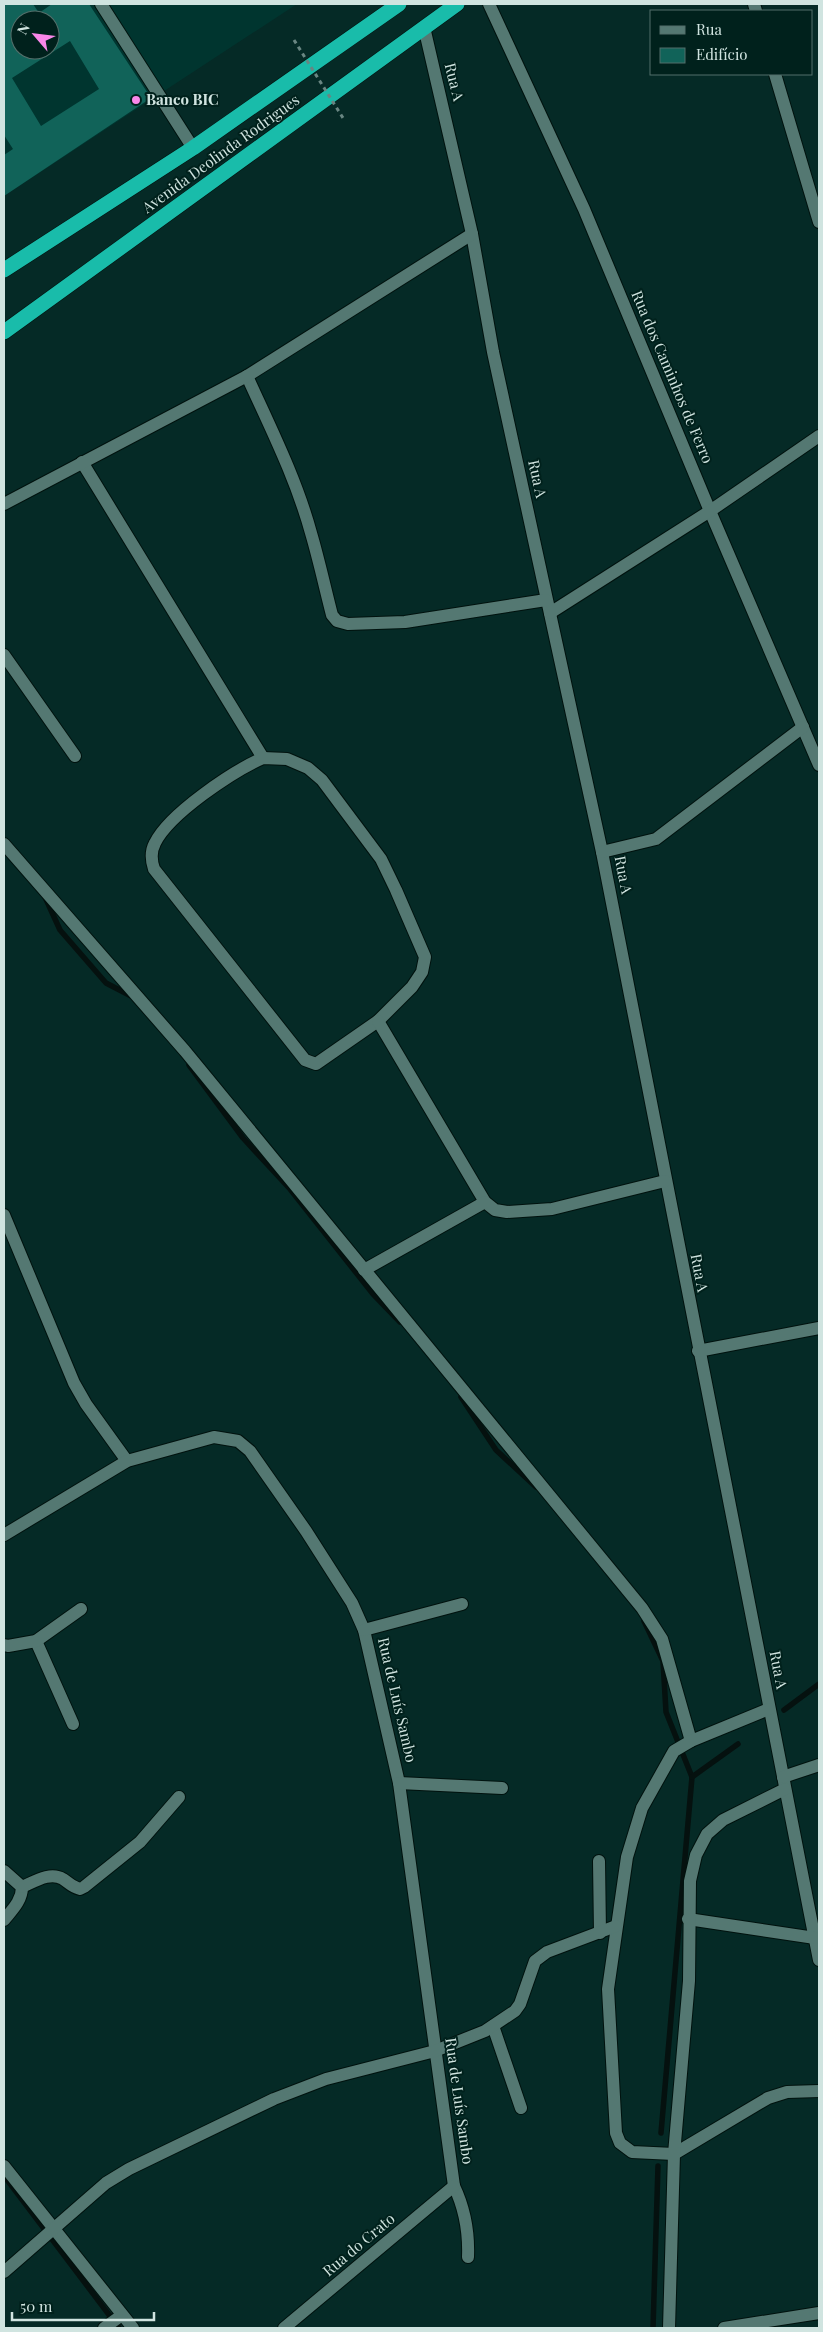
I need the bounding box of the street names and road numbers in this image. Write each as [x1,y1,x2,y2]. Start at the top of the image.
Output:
street label: Rua A [441,61,469,103]
street label: Avenida Deolinda Rodrigues [137,89,303,218]
street label: Rua dos Caminhos de Ferro [627,287,718,466]
street label: Rua A [524,458,552,500]
street label: Rua A [611,854,638,896]
street label: Rua A [687,1252,714,1294]
street label: Rua de Luís Sambo [374,1635,422,1764]
street label: Rua A [766,1649,793,1691]
street label: Rua de Luís Sambo [441,2036,479,2165]
street label: Rua do Crato [318,2208,399,2280]

